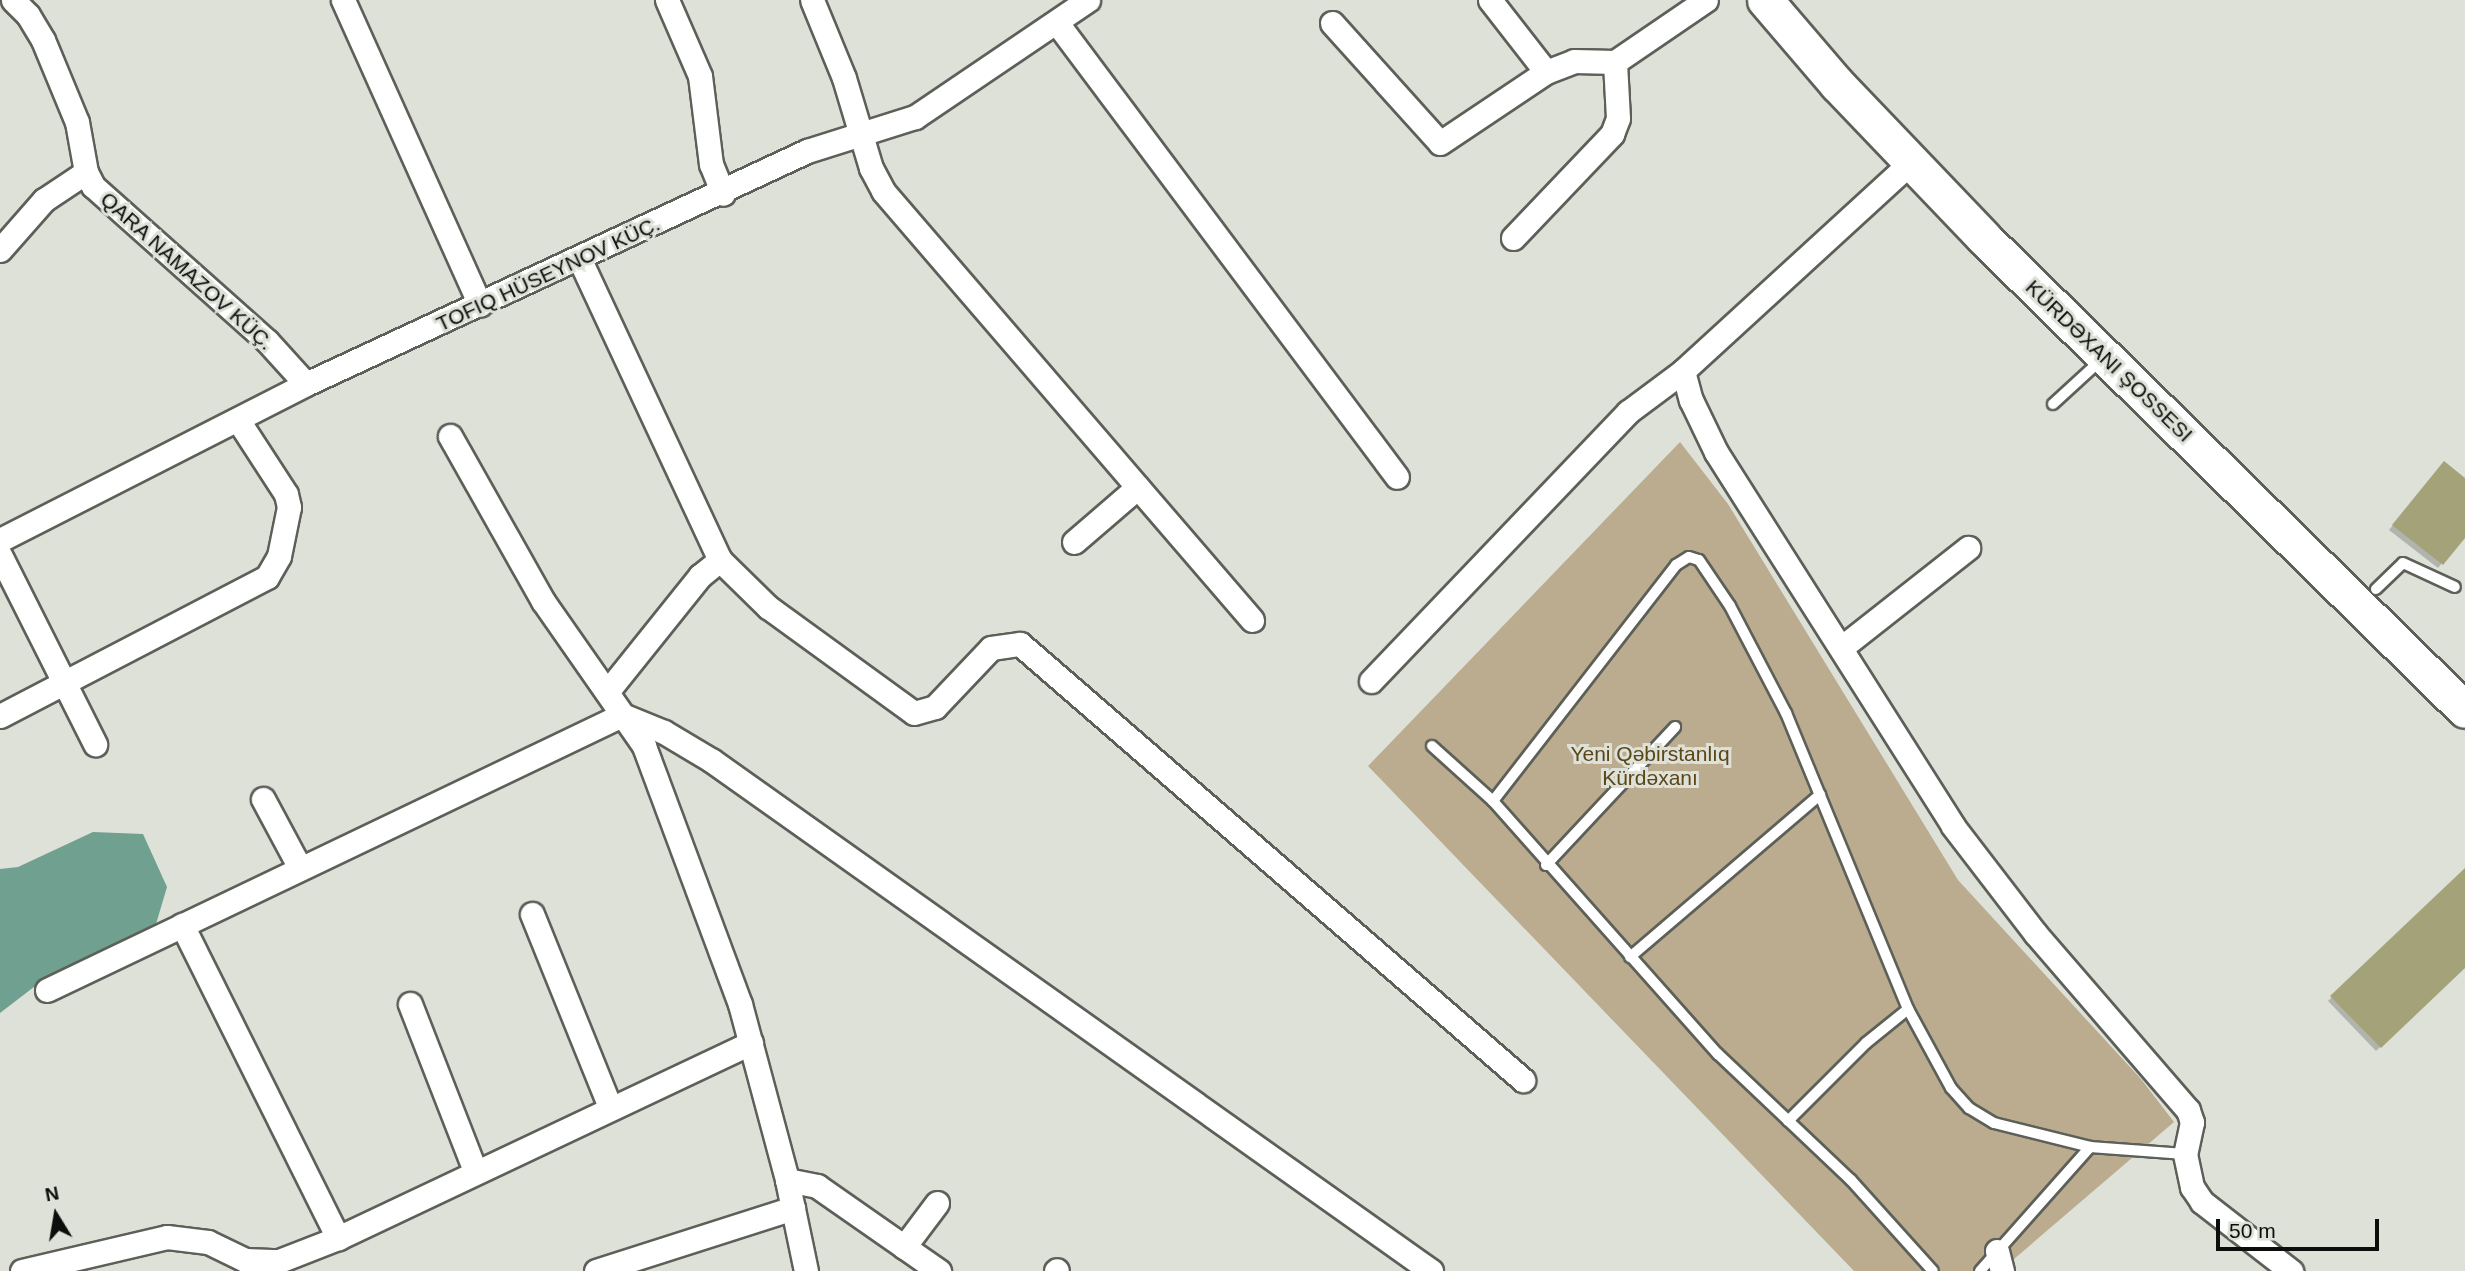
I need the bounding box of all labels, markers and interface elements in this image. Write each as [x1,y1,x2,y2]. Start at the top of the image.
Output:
street label: QARA NAMAZOV KÜÇ. [95,186,279,356]
street label: TOFIQ HÜSEYNOV KÜÇ. [432,211,664,337]
street label: KÜRDƏXANI ŞOSSESI [2020,275,2198,447]
park label: Yeni Qəbirstanlıq Kürdəxanı [1570,741,1730,791]
north arrow [21,1180,91,1250]
text: N [43,1182,61,1206]
scale bar [2220,1204,2383,1248]
text: 50 m [2229,1219,2276,1242]

